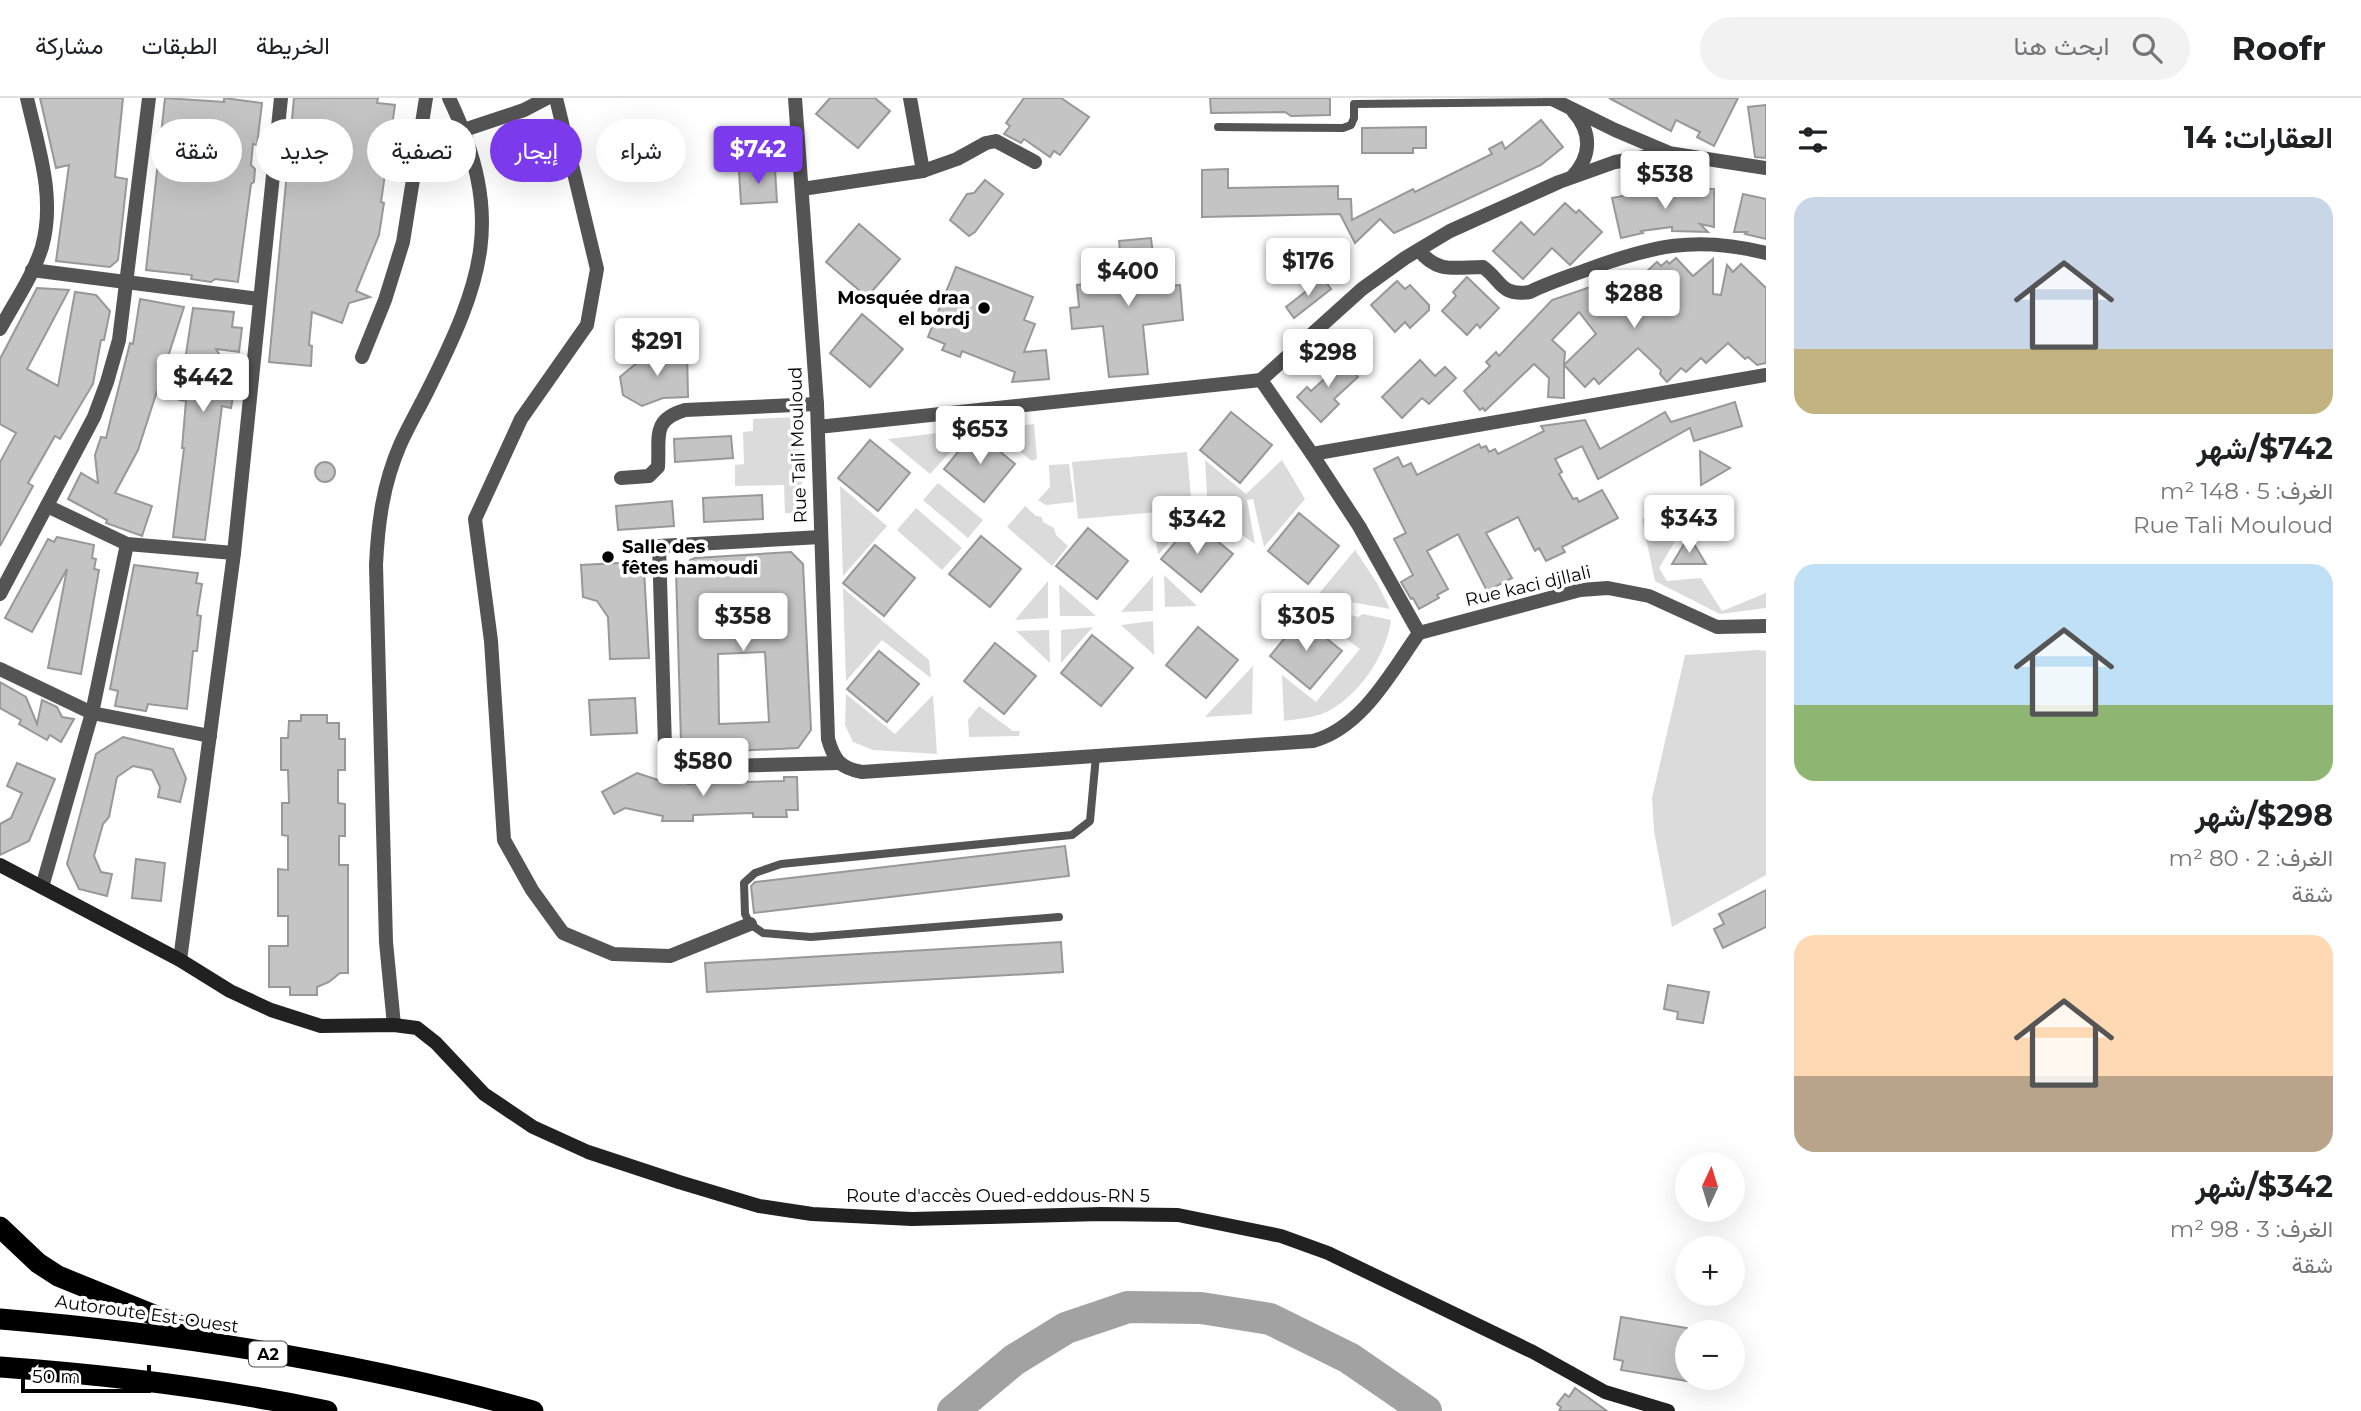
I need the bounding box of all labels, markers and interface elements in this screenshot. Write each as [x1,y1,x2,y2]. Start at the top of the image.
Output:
search box [1700,17,2190,80]
text: Roofr [2232,28,2326,68]
icon: search [2128,29,2166,67]
text: ابحث هنا [2013,30,2110,62]
text: مشاركة [35,31,103,60]
text: الطبقات [141,31,218,60]
text: الخريطة [256,31,330,60]
chip: شقة [151,119,242,182]
chip: جديد [256,119,353,182]
chip: تصفية [367,119,476,182]
chip: إيجار [490,119,582,182]
chip: شراء [596,119,686,182]
text: العقارات: 14 [2184,119,2333,156]
icon: filters [1794,121,1832,159]
pin: $742 [717,126,799,186]
text: $742 [730,135,786,163]
pin: $538 [1624,152,1706,211]
text: $538 [1636,160,1694,188]
pin: $176 [1267,238,1349,298]
icon: home [2001,242,2127,368]
text: $176 [1282,247,1334,275]
pin: $400 [1087,248,1169,308]
text: $400 [1097,257,1159,285]
pin: $288 [1593,271,1675,330]
text: $288 [1605,279,1663,307]
place label: Mosquée draa el bordj [837,287,970,330]
marker: Mosquée draa el bordj [976,300,992,316]
pin: $291 [616,318,698,378]
text: $291 [631,327,683,355]
pin: $298 [1287,330,1369,389]
text: $298 [1299,338,1357,366]
pin: $442 [162,354,244,414]
text: $442 [173,363,233,391]
street label: Rue Tali Mouloud [784,366,812,524]
pin: $653 [939,406,1021,466]
text: $653 [952,415,1008,443]
text: $742/شهر [2197,430,2333,467]
text: الغرف: 5 · 148 m² [2160,477,2333,505]
pin: $342 [1156,496,1238,556]
pin: $343 [1648,496,1730,555]
text: $343 [1660,504,1718,532]
text: $342 [1168,505,1226,533]
text: Rue Tali Mouloud [2133,511,2333,539]
place label: Salle des fêtes hamoudi [622,536,758,579]
marker: Salle des fêtes hamoudi [600,549,616,565]
street label: Rue kaci djllali [1463,561,1593,611]
pin: $358 [702,594,784,653]
pin: $305 [1265,594,1347,653]
text: $358 [715,602,771,630]
text: $305 [1277,602,1335,630]
icon: home [2001,609,2127,735]
pin: $580 [662,738,744,798]
text: $580 [673,747,733,775]
text: $298/شهر [2195,797,2333,834]
text: الغرف: 2 · 80 m² [2169,844,2333,872]
text: شقة [2291,880,2333,908]
icon: home [2001,980,2127,1106]
north arrow [1675,1152,1745,1222]
map controls [1675,1152,1745,1390]
text: $342/شهر [2195,1168,2333,1205]
street label: Route d'accès Oued-eddous-RN 5 [846,1185,1150,1207]
text: الغرف: 3 · 98 m² [2170,1215,2333,1243]
button: + [1675,1236,1745,1306]
text: شقة [2291,1251,2333,1279]
street label: Autoroute Est-Ouest [54,1290,240,1338]
button: − [1675,1320,1745,1390]
road number: A2 [249,1342,287,1366]
scale bar [21,1362,150,1394]
text: 50 m [32,1365,80,1388]

